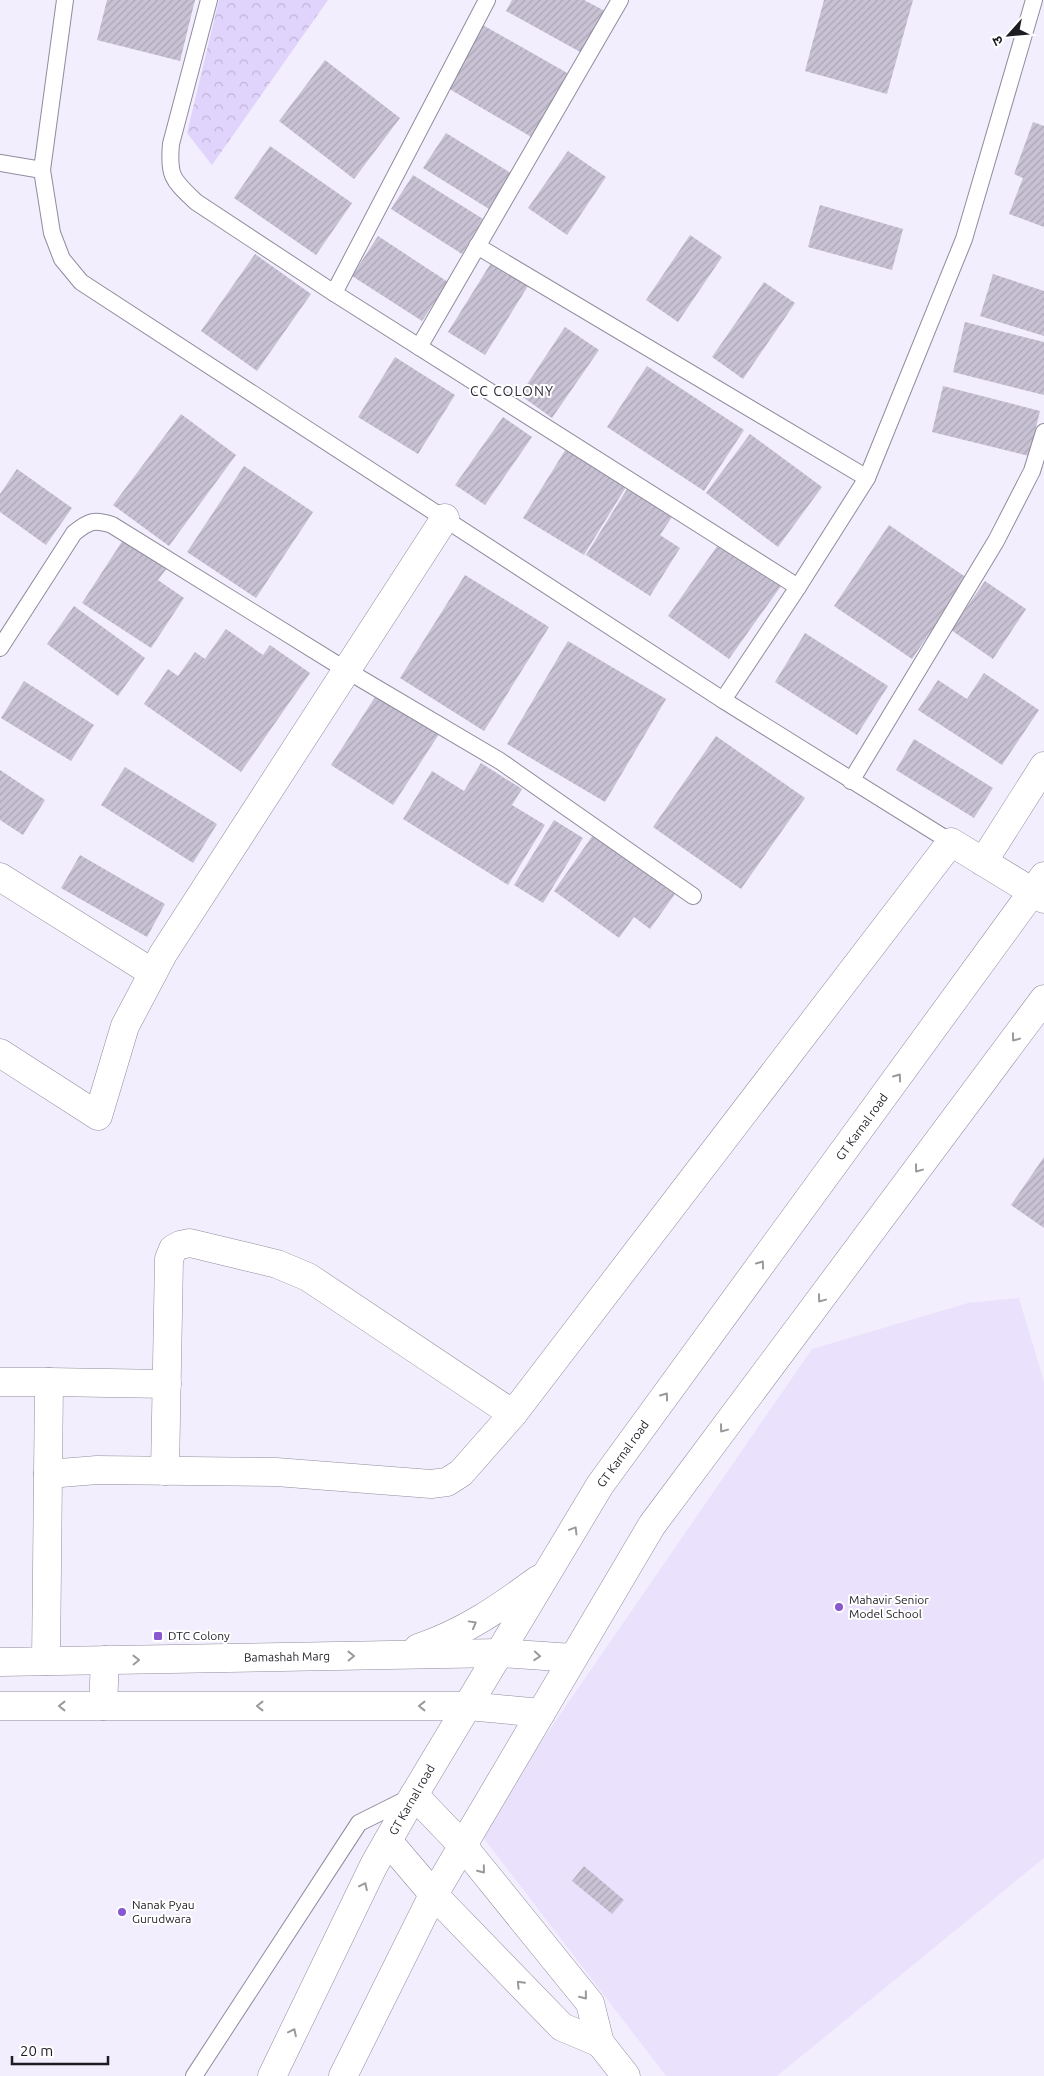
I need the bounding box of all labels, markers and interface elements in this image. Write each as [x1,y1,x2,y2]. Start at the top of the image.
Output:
north arrow [984,10,1034,60]
text: उ [988,33,1006,48]
district label: CC COLONY [470,383,554,399]
one-way arrow [1012,1032,1021,1042]
one-way arrow [892,1073,901,1083]
street label: GT Karnal road [833,1091,890,1163]
one-way arrow [915,1163,923,1172]
one-way arrow [755,1260,764,1270]
one-way arrow [818,1293,826,1302]
one-way arrow [659,1392,668,1402]
street label: GT Karnal road [594,1418,651,1490]
one-way arrow [721,1423,729,1432]
one-way arrow [567,1526,577,1535]
place label: Mahavir Senior Model School [849,1593,929,1620]
marker: Mahavir Senior Model School [833,1601,845,1613]
one-way arrow [468,1620,477,1630]
place label: DTC Colony [168,1629,230,1642]
marker: DTC Colony [152,1630,164,1642]
street label: Bamashah Marg [244,1649,330,1664]
one-way arrow [533,1650,541,1661]
one-way arrow [348,1651,355,1661]
one-way arrow [132,1654,140,1665]
one-way arrow [58,1701,66,1711]
one-way arrow [255,1701,263,1711]
one-way arrow [418,1701,426,1711]
street label: GT Karnal road [386,1762,437,1837]
one-way arrow [477,1864,485,1873]
one-way arrow [358,1882,368,1891]
place label: Nanak Pyau Gurudwara [132,1898,195,1925]
marker: Nanak Pyau Gurudwara [116,1906,128,1918]
one-way arrow [517,1981,526,1990]
one-way arrow [579,1991,588,2000]
one-way arrow [287,2028,298,2037]
scale bar [12,2034,109,2066]
text: 20 m [20,2042,53,2059]

